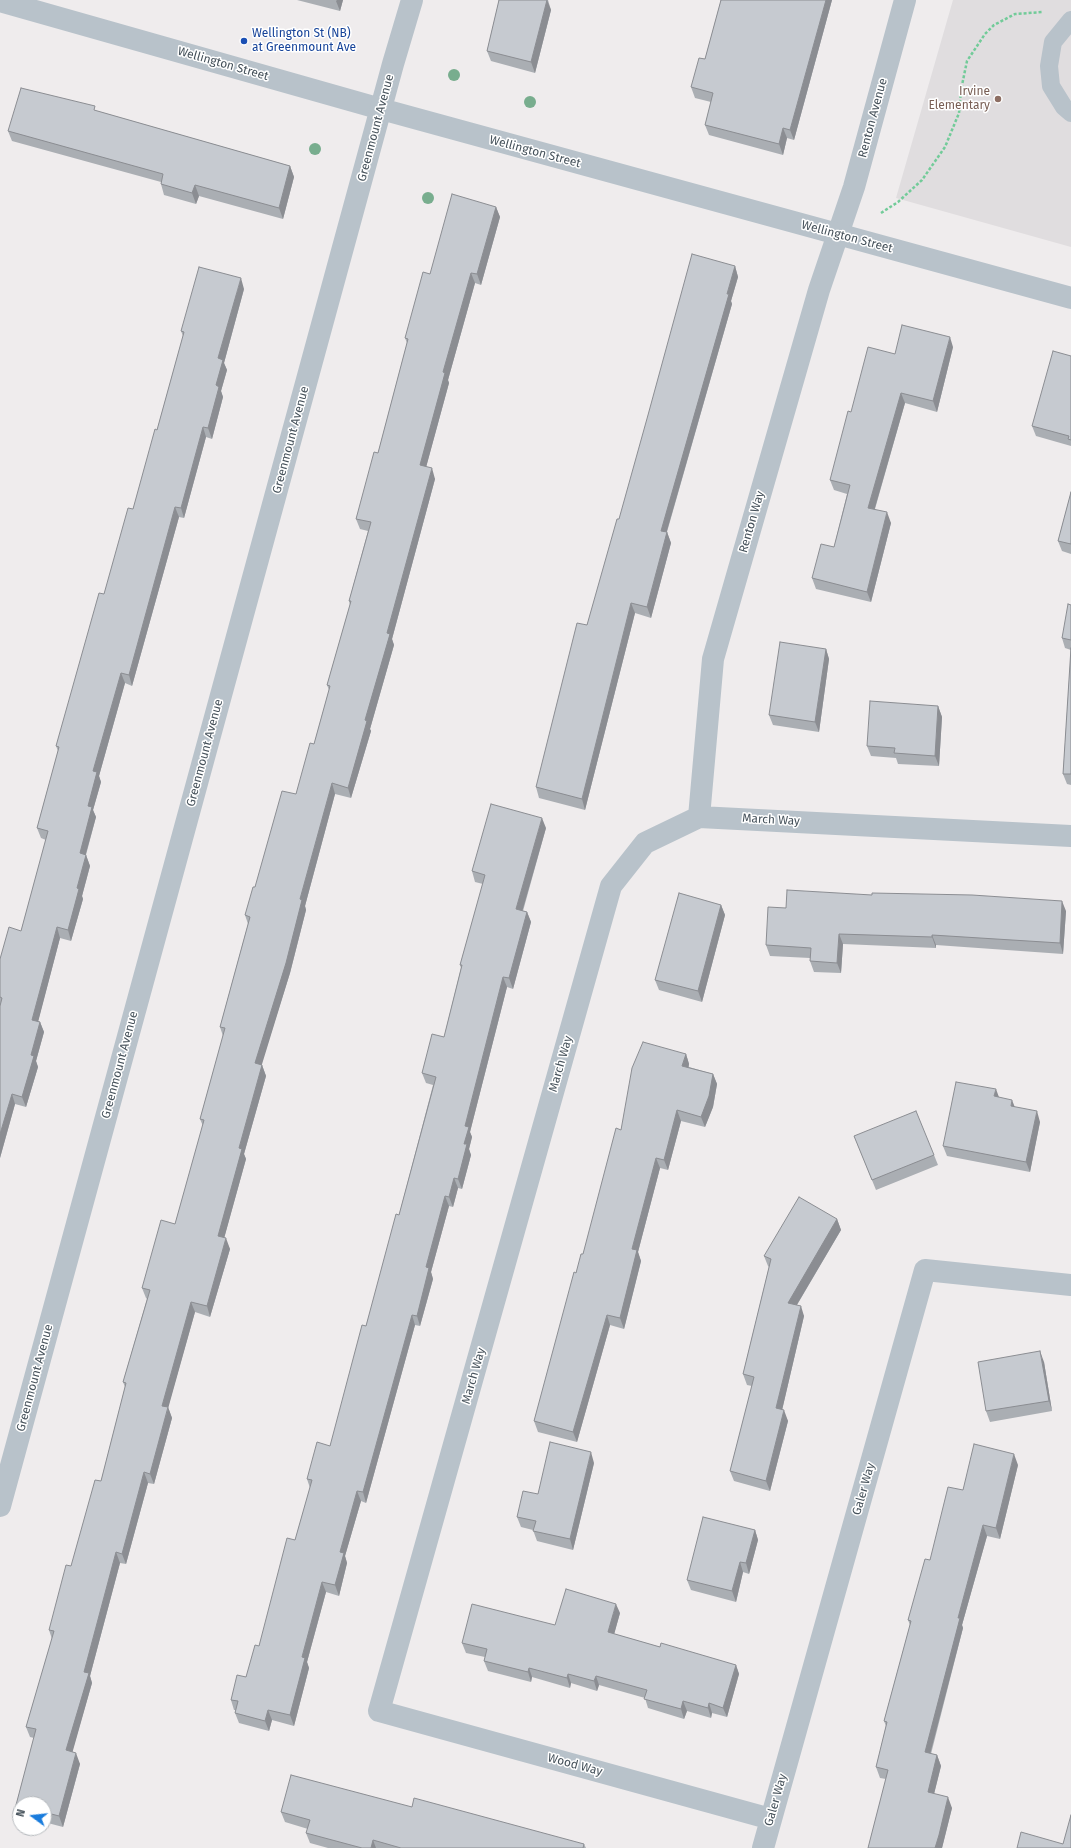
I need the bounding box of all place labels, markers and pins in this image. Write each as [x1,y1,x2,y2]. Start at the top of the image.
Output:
place label: Wellington St (NB) at Greenmount Ave [252,27,356,55]
marker: Wellington St (NB) at Greenmount Ave [239,36,249,46]
place label: Irvine Elementary [929,85,990,113]
marker: Irvine Elementary [993,94,1003,104]

